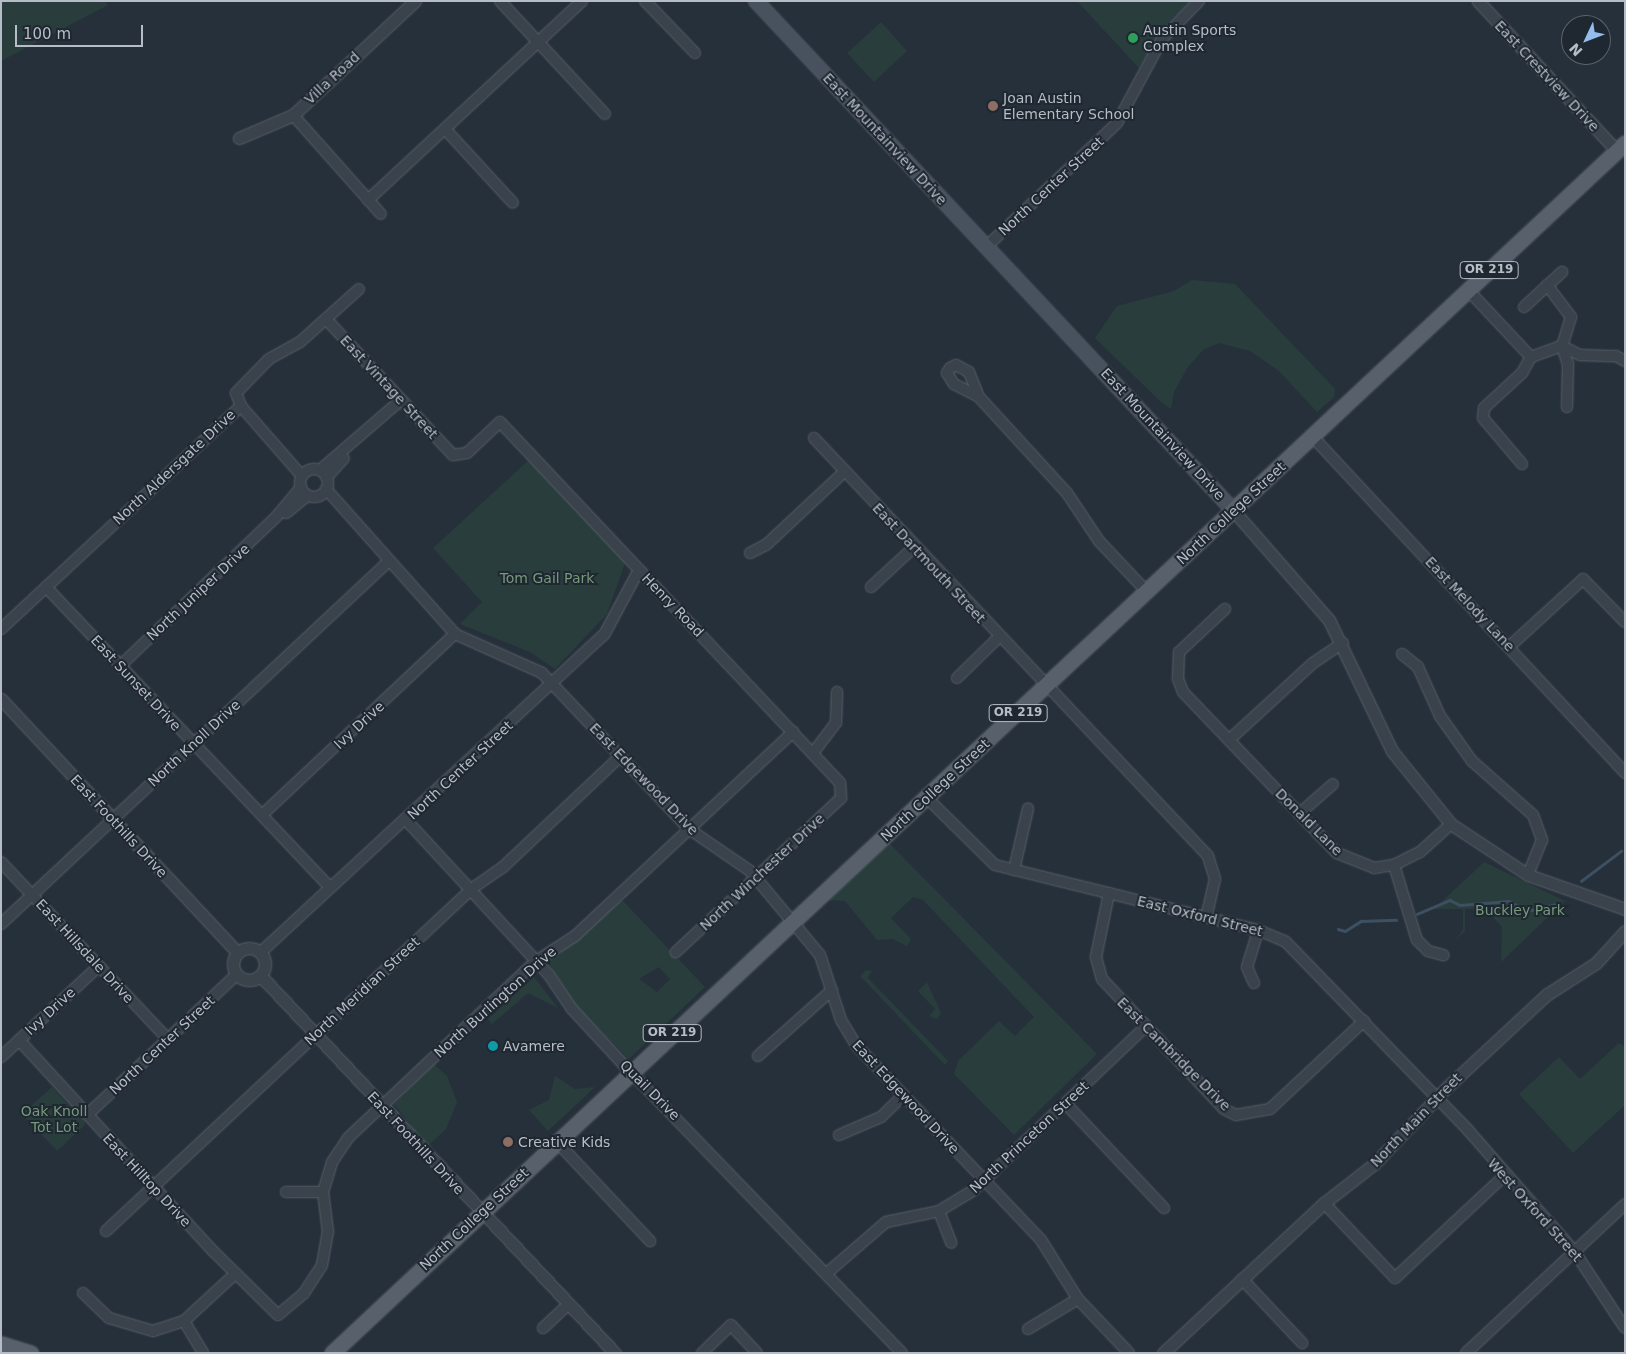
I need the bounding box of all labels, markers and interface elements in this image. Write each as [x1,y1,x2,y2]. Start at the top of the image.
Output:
scale bar [18,15,145,47]
north arrow [1561,15,1611,65]
street label: East Crestview Drive [1491,17,1603,135]
place label: Austin Sports Complex [1143,22,1236,54]
text: 100 m [23,25,71,43]
marker: Austin Sports Complex [1127,32,1139,44]
text: N [1566,40,1586,59]
street label: Villa Road [301,48,363,108]
street label: East Mountainview Drive [820,70,950,208]
place label: Joan Austin Elementary School [1003,90,1135,122]
marker: Joan Austin Elementary School [987,100,999,112]
street label: North Center Street [995,133,1107,239]
road number: OR 219 [1459,260,1519,280]
street label: East Vintage Street [337,332,441,442]
street label: East Mountainview Drive [1098,365,1228,503]
street label: North Aldersgate Drive [109,406,239,528]
street label: North College Street [1173,458,1289,568]
street label: East Dartmouth Street [869,500,989,626]
street label: North Juniper Drive [143,540,253,644]
street label: East Melody Lane [1422,553,1518,655]
park label: Tom Gail Park [500,570,594,586]
street label: Henry Road [639,570,707,640]
street label: East Sunset Drive [87,632,185,734]
street label: North Knoll Drive [144,696,244,790]
street label: Ivy Drive [330,698,388,752]
road number: OR 219 [988,704,1048,722]
street label: North Center Street [404,717,516,823]
street label: East Edgewood Drive [586,720,702,838]
street label: North College Street [877,735,993,845]
street label: East Foothills Drive [67,771,171,881]
street label: Donald Lane [1272,785,1346,859]
street label: North Winchester Drive [696,810,828,934]
street label: East Oxford Street [1135,892,1265,940]
street label: East Hillsdale Drive [33,896,137,1006]
park label: Buckley Park [1475,902,1565,918]
street label: North Meridian Street [301,933,423,1049]
street label: North Burlington Drive [431,943,559,1061]
street label: Ivy Drive [21,984,79,1038]
street label: North Center Street [106,992,218,1098]
street label: East Cambridge Drive [1114,994,1234,1114]
road number: OR 219 [642,1024,702,1042]
street label: East Edgewood Drive [849,1037,963,1157]
place label: Avamere [503,1038,565,1054]
marker: Avamere [487,1040,499,1052]
street label: Quail Drive [616,1056,684,1124]
street label: North Main Street [1367,1070,1465,1170]
street label: North Princeton Street [966,1077,1092,1197]
street label: East Foothills Drive [364,1088,468,1198]
park label: Oak Knoll Tot Lot [21,1103,87,1136]
street label: East Hilltop Drive [99,1130,195,1230]
place label: Creative Kids [518,1134,610,1150]
marker: Creative Kids [502,1136,514,1148]
street label: West Oxford Street [1484,1155,1586,1265]
street label: North College Street [416,1164,532,1274]

